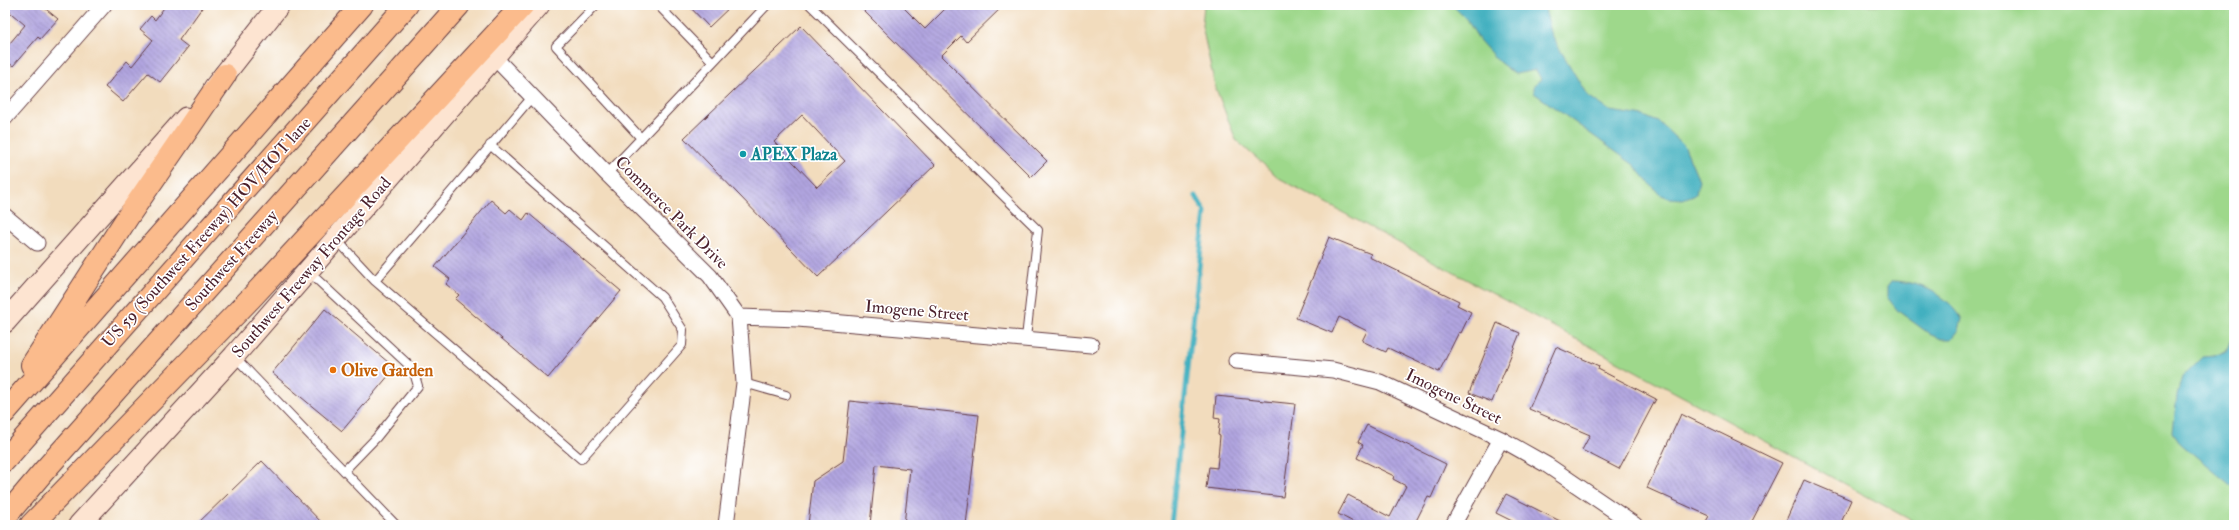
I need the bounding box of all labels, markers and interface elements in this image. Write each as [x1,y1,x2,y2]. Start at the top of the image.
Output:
street label: US 59 (Southwest Freeway) HOV/HOT lane [97,113,315,351]
place label: APEX Plaza [750,144,838,165]
marker: APEX Plaza [738,149,748,159]
street label: Commerce Park Drive [611,151,733,273]
street label: Southwest Freeway Frontage Road [227,172,397,363]
street label: Southwest Freeway [180,205,282,315]
street label: Imogene Street [864,296,970,326]
place label: Olive Garden [341,360,433,381]
street label: Imogene Street [1402,364,1506,429]
marker: Olive Garden [328,365,338,375]

